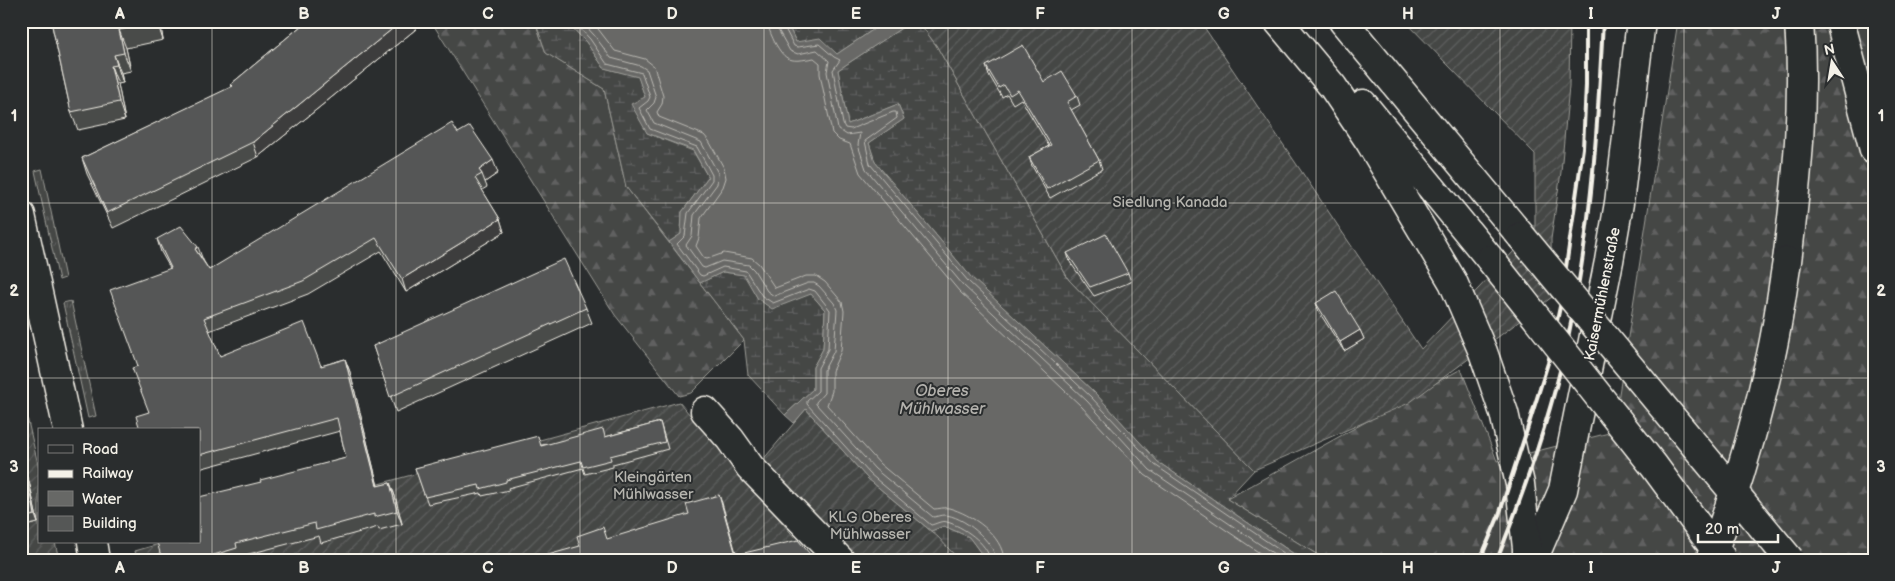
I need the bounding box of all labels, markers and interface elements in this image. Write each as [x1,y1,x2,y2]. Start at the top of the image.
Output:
text: A [114,5,125,24]
text: B [298,5,310,24]
text: C [482,5,494,24]
text: D [666,5,678,24]
text: E [851,5,861,24]
text: F [1035,5,1045,24]
text: G [1218,5,1230,24]
text: H [1402,5,1414,24]
text: I [1588,5,1594,24]
text: J [1772,5,1781,24]
north arrow [1808,38,1858,88]
text: N [1822,40,1836,59]
text: 1 [11,107,17,126]
text: 1 [1878,107,1884,126]
park label: Siedlung Kanada [1113,193,1227,212]
street label: Kaisermühlenstraße [1580,226,1625,363]
text: 2 [9,282,19,301]
text: 2 [1876,282,1886,301]
water label: Oberes Mühlwasser [899,382,986,419]
legend [38,428,200,544]
text: Road [82,440,118,459]
text: 3 [9,458,19,477]
text: 3 [1876,458,1886,477]
text: Railway [82,464,133,483]
park label: Kleingärten Mühlwasser [613,468,694,504]
text: Water [82,490,122,509]
park label: KLG Oberes Mühlwasser [828,508,912,544]
scale bar [1698,511,1778,543]
text: Building [82,514,137,533]
text: 20 m [1705,520,1739,539]
text: A [114,559,125,578]
text: B [298,559,310,578]
text: C [482,559,494,578]
text: D [666,559,678,578]
text: E [851,559,861,578]
text: F [1035,559,1045,578]
text: G [1218,559,1230,578]
text: H [1402,559,1414,578]
text: I [1588,559,1594,578]
text: J [1772,559,1781,578]

